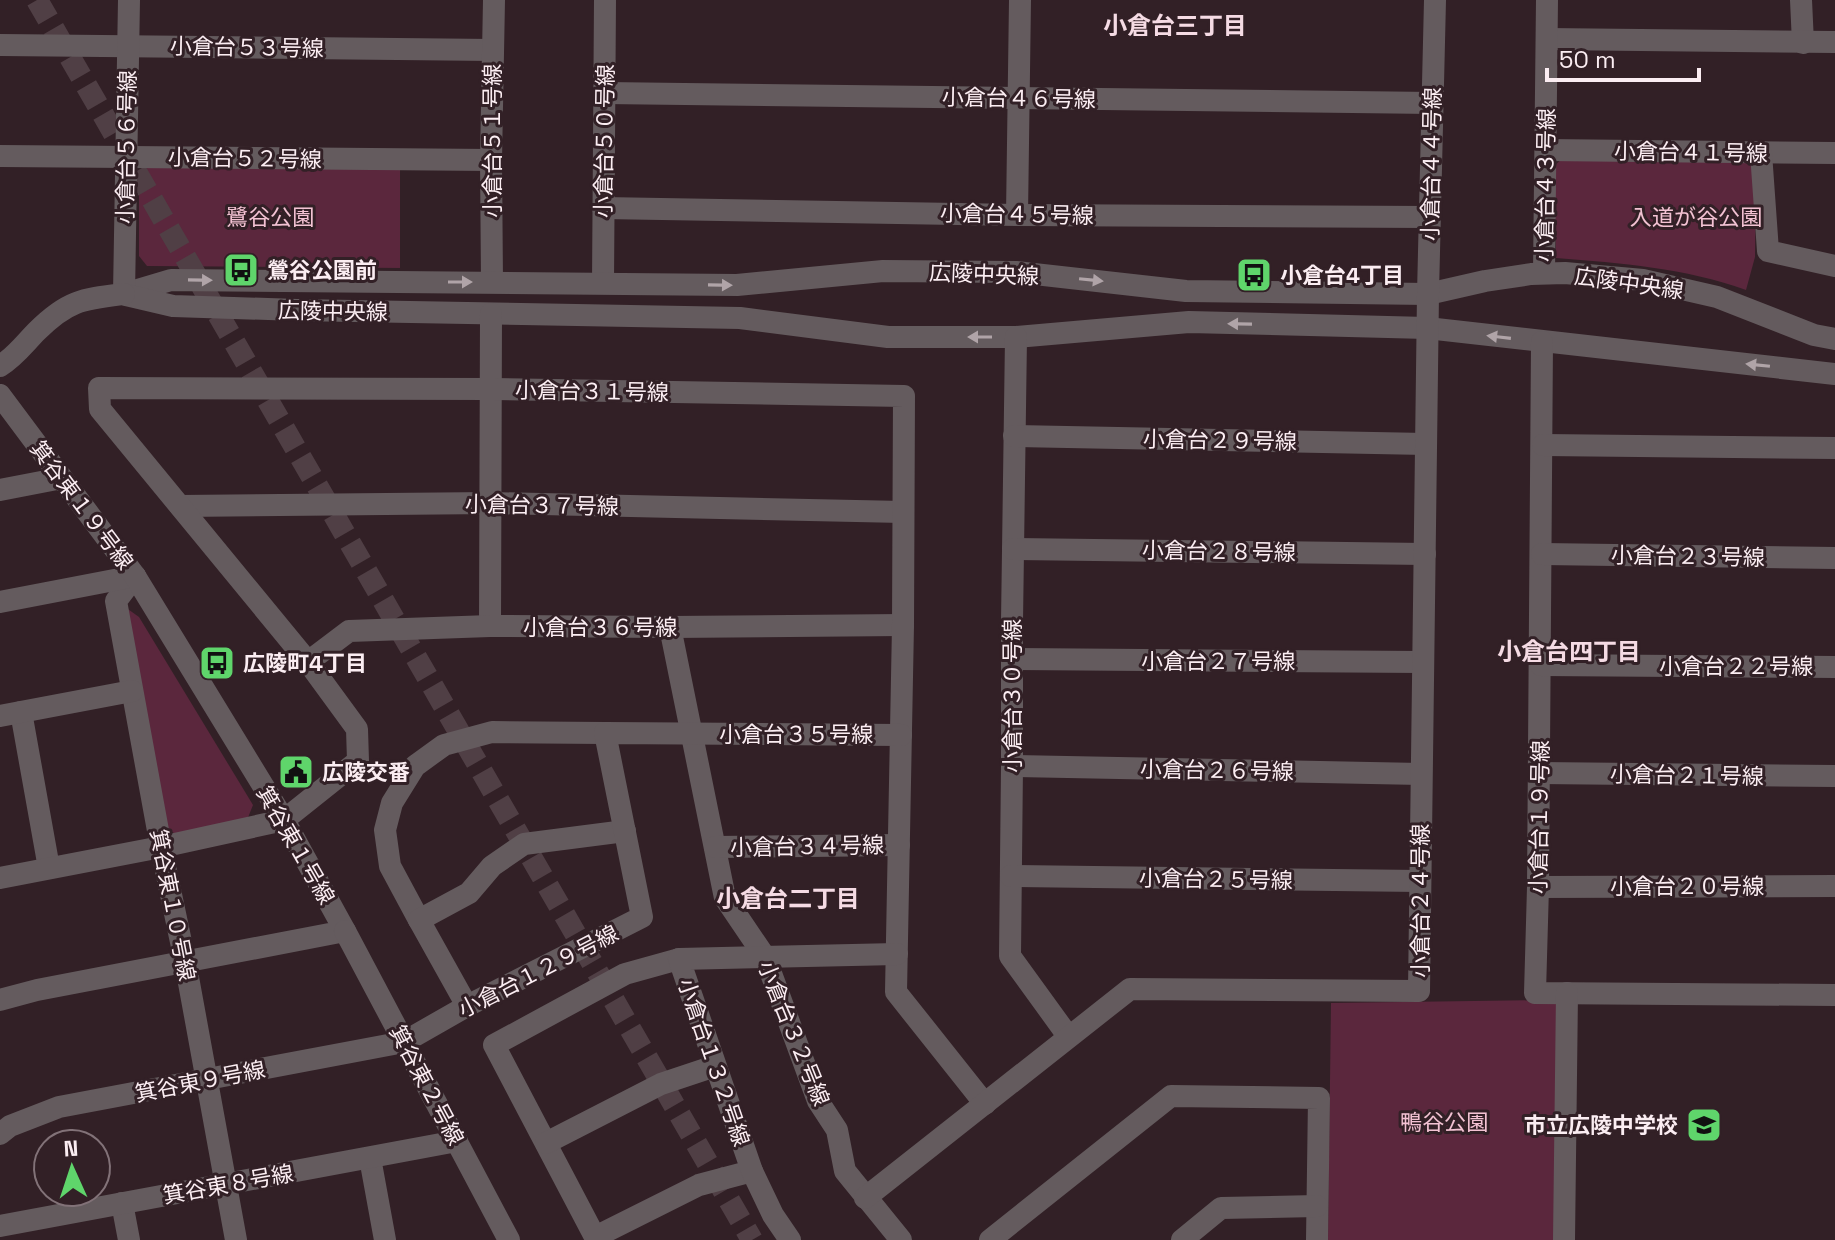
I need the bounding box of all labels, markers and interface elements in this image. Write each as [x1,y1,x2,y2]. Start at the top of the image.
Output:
district label: 小倉台三丁目 [1103,10,1247,41]
street label: 小倉台５３号線 [170,32,324,62]
scale bar [1547,32,1699,82]
text: 50 m [1559,44,1616,75]
street label: 小倉台５１号線 [478,64,506,218]
street label: 小倉台５０号線 [589,64,619,218]
street label: 小倉台５６号線 [111,70,141,224]
street label: 小倉台４６号線 [942,83,1096,113]
street label: 小倉台４４号線 [1416,87,1446,241]
street label: 小倉台４３号線 [1530,108,1560,262]
street label: 小倉台４１号線 [1614,137,1768,167]
street label: 小倉台５２号線 [168,143,322,173]
street label: 小倉台４５号線 [940,199,1094,229]
park label: 鷺谷公園 [226,203,314,231]
park label: 入道が谷公園 [1630,203,1762,231]
bus stop icon: 鶯谷公園前 [222,251,260,289]
place label: 鶯谷公園前 [267,256,377,284]
bus stop icon: 小倉台4丁目 [1235,256,1273,294]
street label: 広陵中央線 [929,258,1039,290]
place label: 小倉台4丁目 [1280,261,1404,289]
street label: 広陵中央線 [1573,261,1685,305]
one-way arrow [188,274,213,286]
one-way arrow [1079,274,1104,287]
one-way arrow [448,276,473,288]
one-way arrow [708,278,733,291]
street label: 広陵中央線 [278,296,388,326]
one-way arrow [1227,317,1252,330]
one-way arrow [1486,330,1511,343]
one-way arrow [967,331,992,343]
one-way arrow [1745,358,1770,371]
street label: 小倉台３１号線 [515,376,669,406]
street label: 小倉台２９号線 [1143,425,1297,455]
street label: 箕谷東１９号線 [24,435,140,575]
street label: 小倉台３７号線 [465,490,619,520]
street label: 小倉台２８号線 [1142,536,1296,566]
street label: 小倉台２３号線 [1611,541,1765,571]
street label: 小倉台３６号線 [523,613,677,641]
street label: 小倉台３０号線 [998,619,1026,773]
district label: 小倉台四丁目 [1497,636,1641,667]
bus stop icon: 広陵町4丁目 [198,644,236,682]
street label: 小倉台２７号線 [1141,647,1295,675]
place label: 広陵町4丁目 [243,649,367,677]
street label: 小倉台２２号線 [1659,652,1813,680]
street label: 小倉台３５号線 [719,720,873,748]
street label: 小倉台１９号線 [1524,740,1554,894]
public building icon: 広陵交番 [277,753,315,791]
street label: 小倉台２６号線 [1140,755,1294,785]
place label: 広陵交番 [322,758,410,786]
street label: 小倉台２１号線 [1610,760,1764,790]
street label: 箕谷東１号線 [251,781,341,909]
street label: 小倉台２４号線 [1406,824,1434,978]
street label: 箕谷東１０号線 [145,827,201,983]
street label: 小倉台３４号線 [730,831,884,861]
street label: 小倉台２５号線 [1139,864,1293,894]
street label: 小倉台２０号線 [1610,872,1764,900]
district label: 小倉台二丁目 [716,883,860,914]
street label: 小倉台１２９号線 [453,919,623,1023]
street label: 小倉台３２号線 [752,956,836,1110]
street label: 小倉台１３２号線 [672,974,756,1150]
street label: 箕谷東２号線 [384,1020,470,1150]
street label: 箕谷東９号線 [133,1055,267,1107]
school or university icon: 市立広陵中学校 [1685,1106,1723,1144]
park label: 鴨谷公園 [1400,1108,1488,1136]
place label: 市立広陵中学校 [1524,1111,1678,1139]
north arrow [32,1128,112,1208]
text: N [63,1134,79,1162]
street label: 箕谷東８号線 [161,1159,295,1209]

